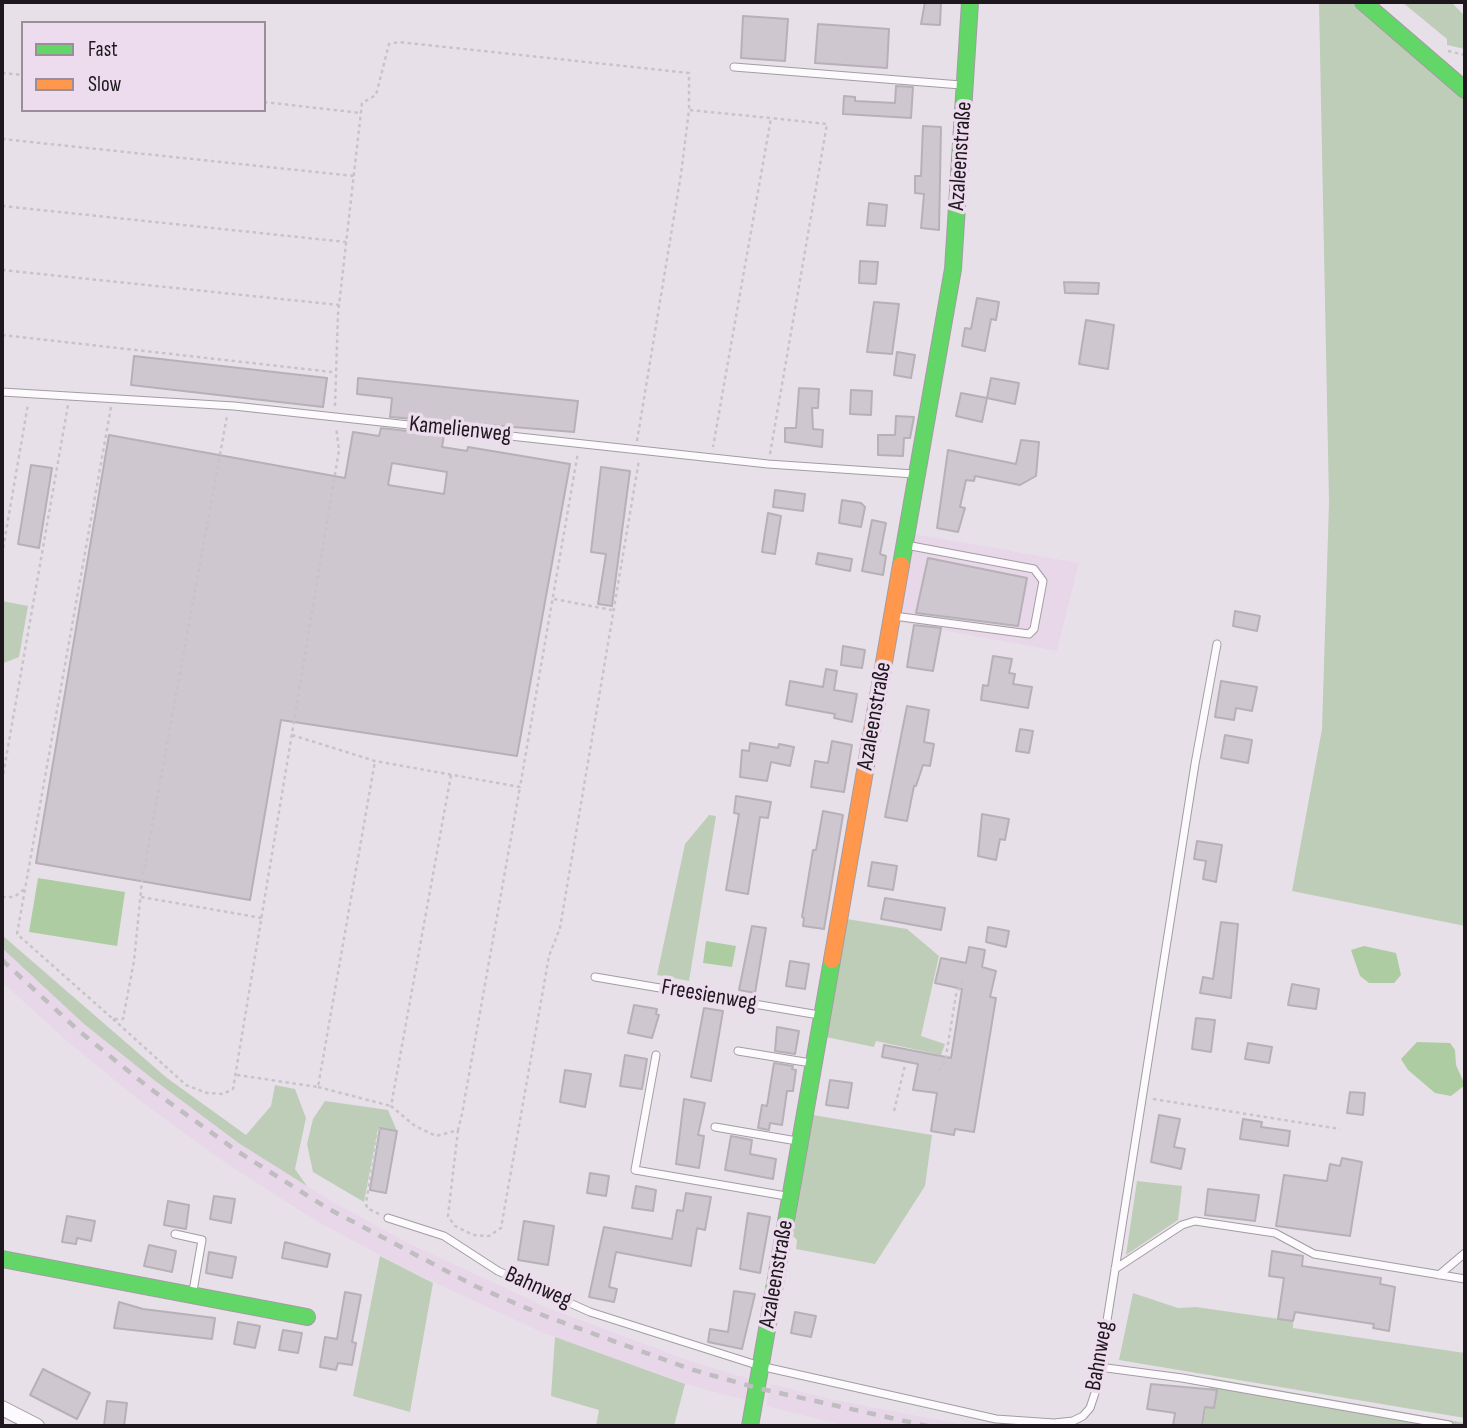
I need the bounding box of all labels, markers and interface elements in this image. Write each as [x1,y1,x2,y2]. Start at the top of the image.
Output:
legend [21,21,266,112]
text: Fast [88,37,118,62]
text: Slow [88,72,121,97]
street label: Azaleenstraße [943,101,979,211]
street label: Kamelienweg [408,411,512,449]
street label: Azaleenstraße [852,660,898,772]
street label: Freesienweg [659,974,759,1018]
street label: Azaleenstraße [754,1218,800,1330]
street label: Bahnweg [500,1261,576,1315]
street label: Bahnweg [1080,1319,1120,1393]

